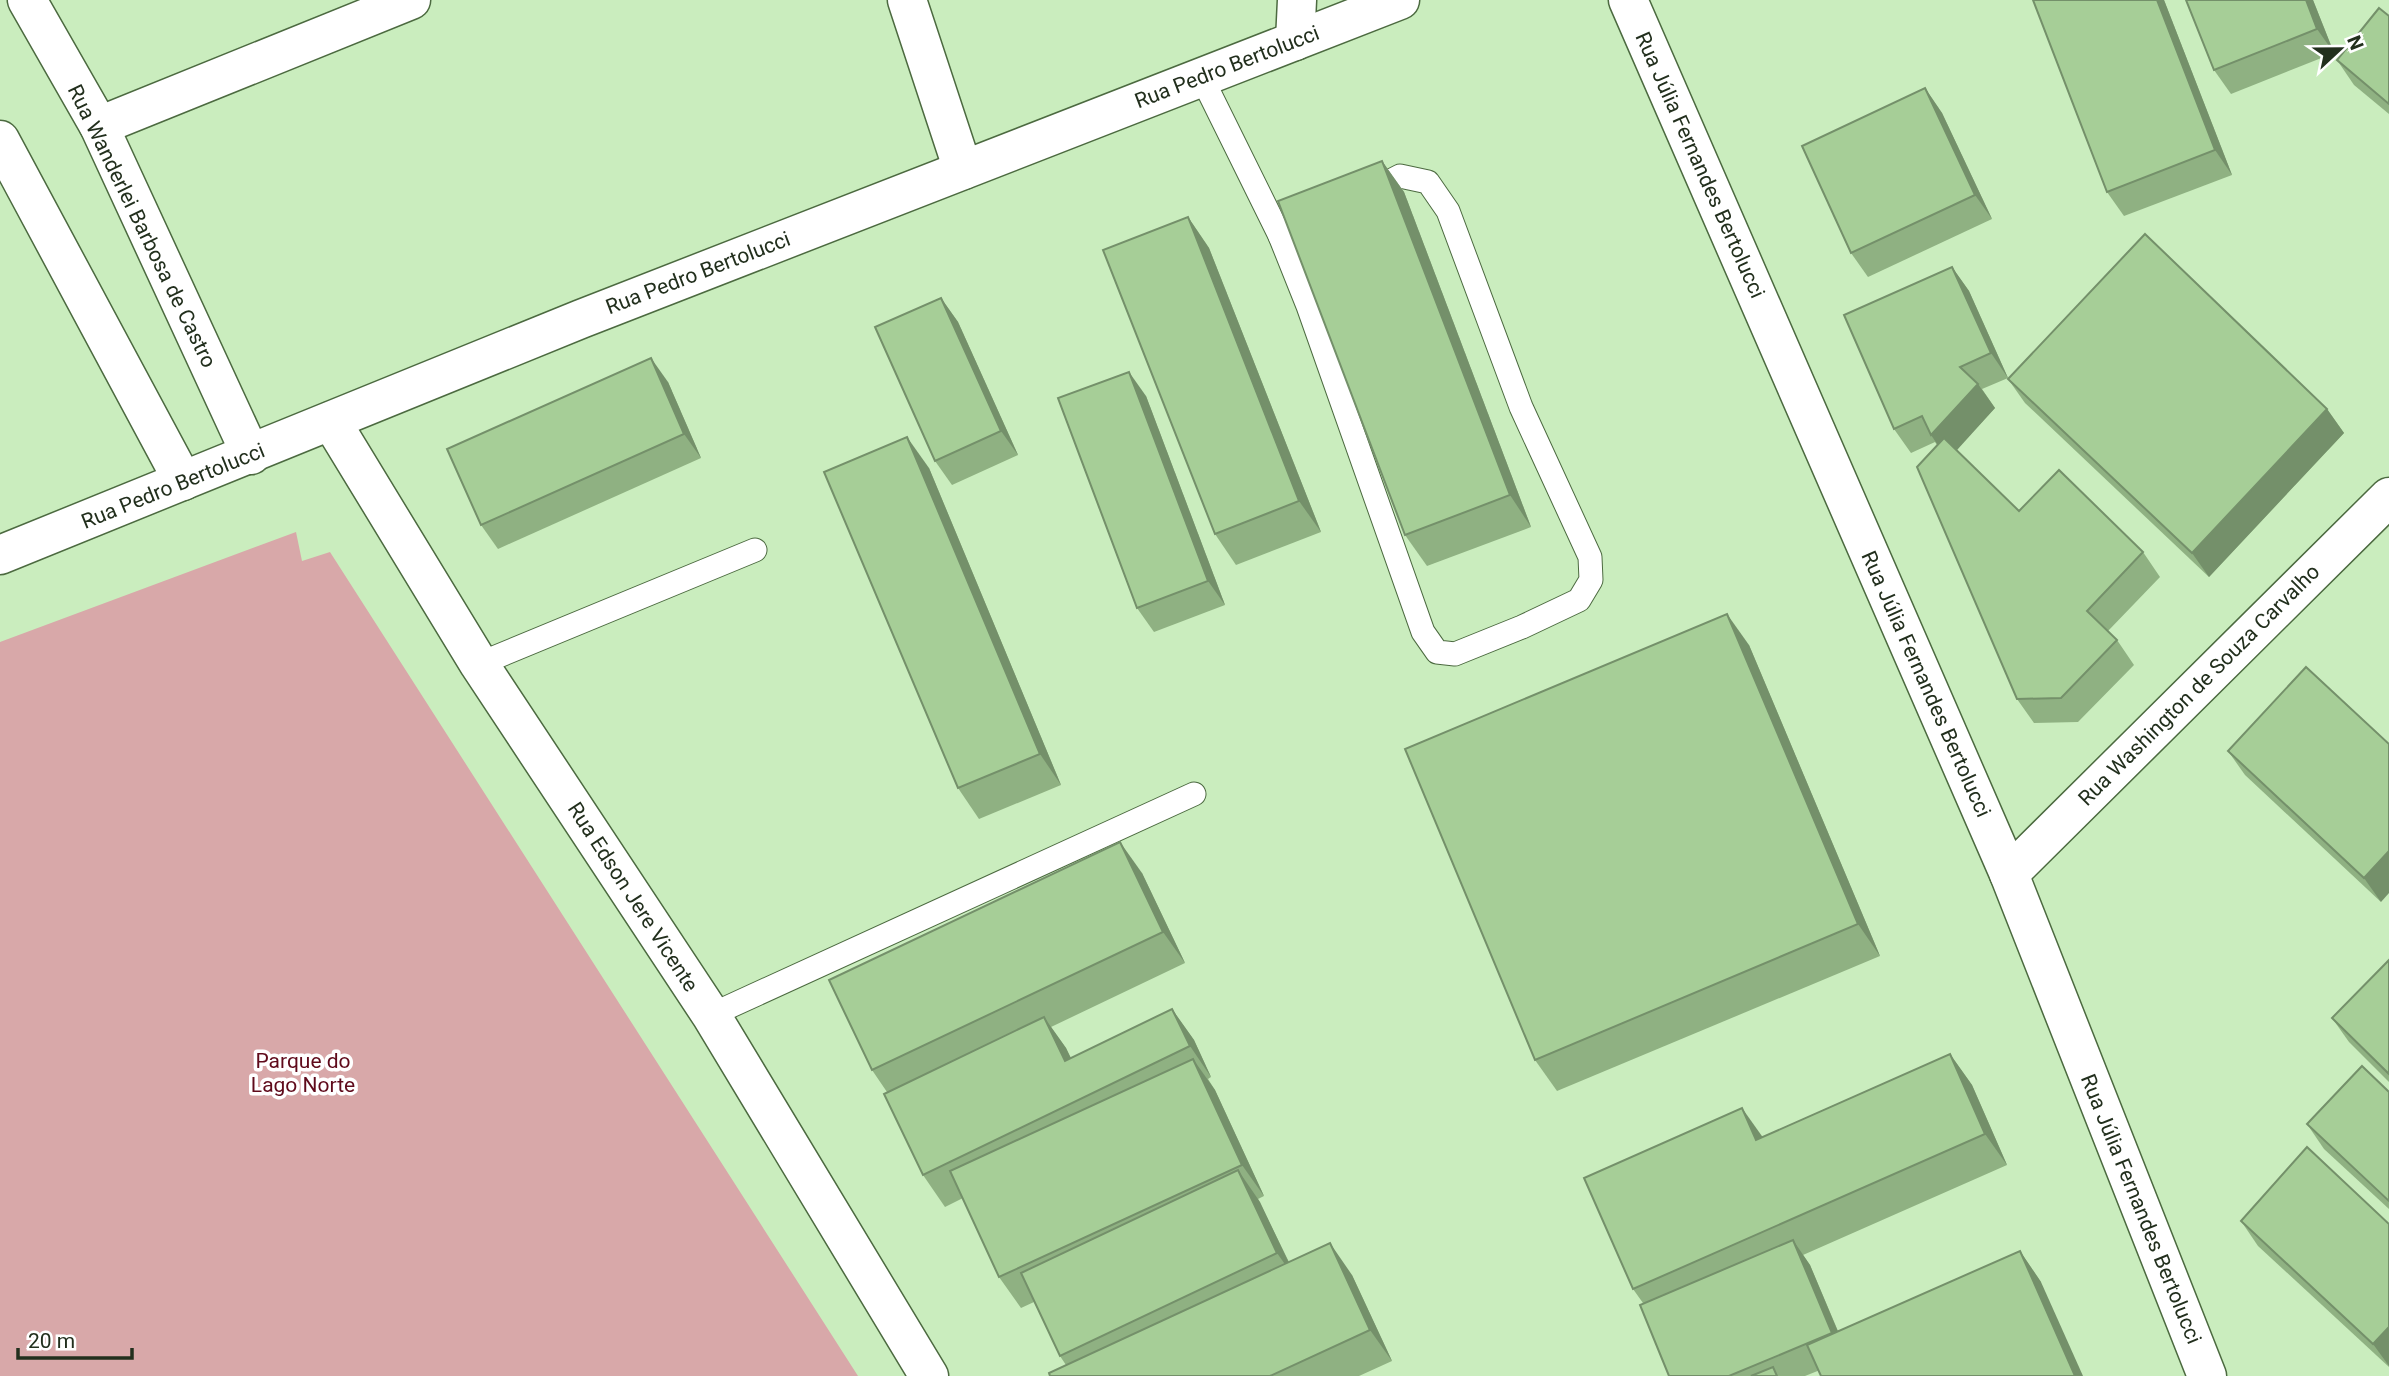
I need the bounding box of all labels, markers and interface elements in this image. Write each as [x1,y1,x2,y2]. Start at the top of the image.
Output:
north arrow [2305,14,2375,84]
street label: Rua Pedro Bertolucci [1131,21,1323,113]
street label: Rua Júlia Fernandes Bertolucci [1630,28,1770,302]
text: N [2342,32,2368,53]
street label: Rua Wanderlei Barbosa de Castro [63,81,221,371]
street label: Rua Pedro Bertolucci [602,227,794,319]
street label: Rua Pedro Bertolucci [78,438,268,534]
street label: Rua Júlia Fernandes Bertolucci [1856,547,1996,821]
street label: Rua Washington de Souza Carvalho [2073,559,2325,811]
street label: Rua Edson Jere Vicente [563,798,703,996]
park label: Parque do Lago Norte [251,1049,355,1097]
street label: Rua Júlia Fernandes Bertolucci [2076,1071,2206,1347]
scale bar [18,1316,131,1360]
text: 20 m [28,1329,75,1353]

